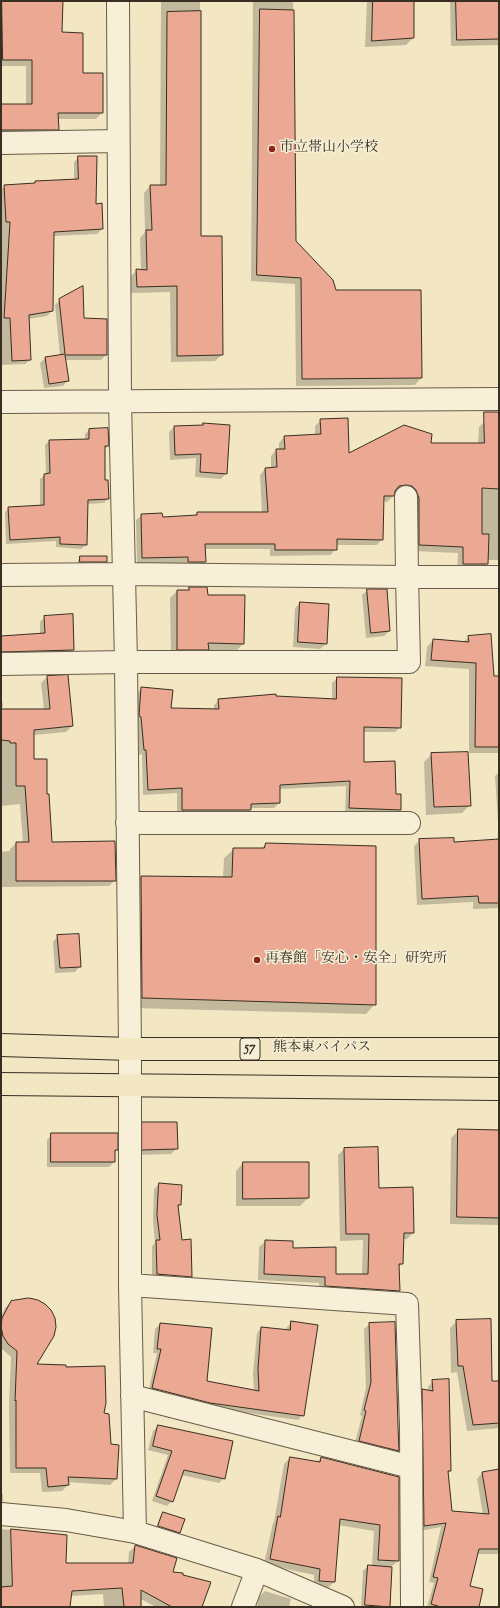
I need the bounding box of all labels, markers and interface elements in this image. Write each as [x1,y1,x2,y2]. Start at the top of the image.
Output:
place label: 市立帯山小学校 [280,141,378,157]
marker: 市立帯山小学校 [267,144,277,154]
place label: 再春館「安心・安全」研究所 [265,952,447,968]
marker: 再春館「安心・安全」研究所 [252,955,262,965]
road number: 57 [240,1038,260,1060]
street label: 熊本東バイパス [273,1041,371,1057]

